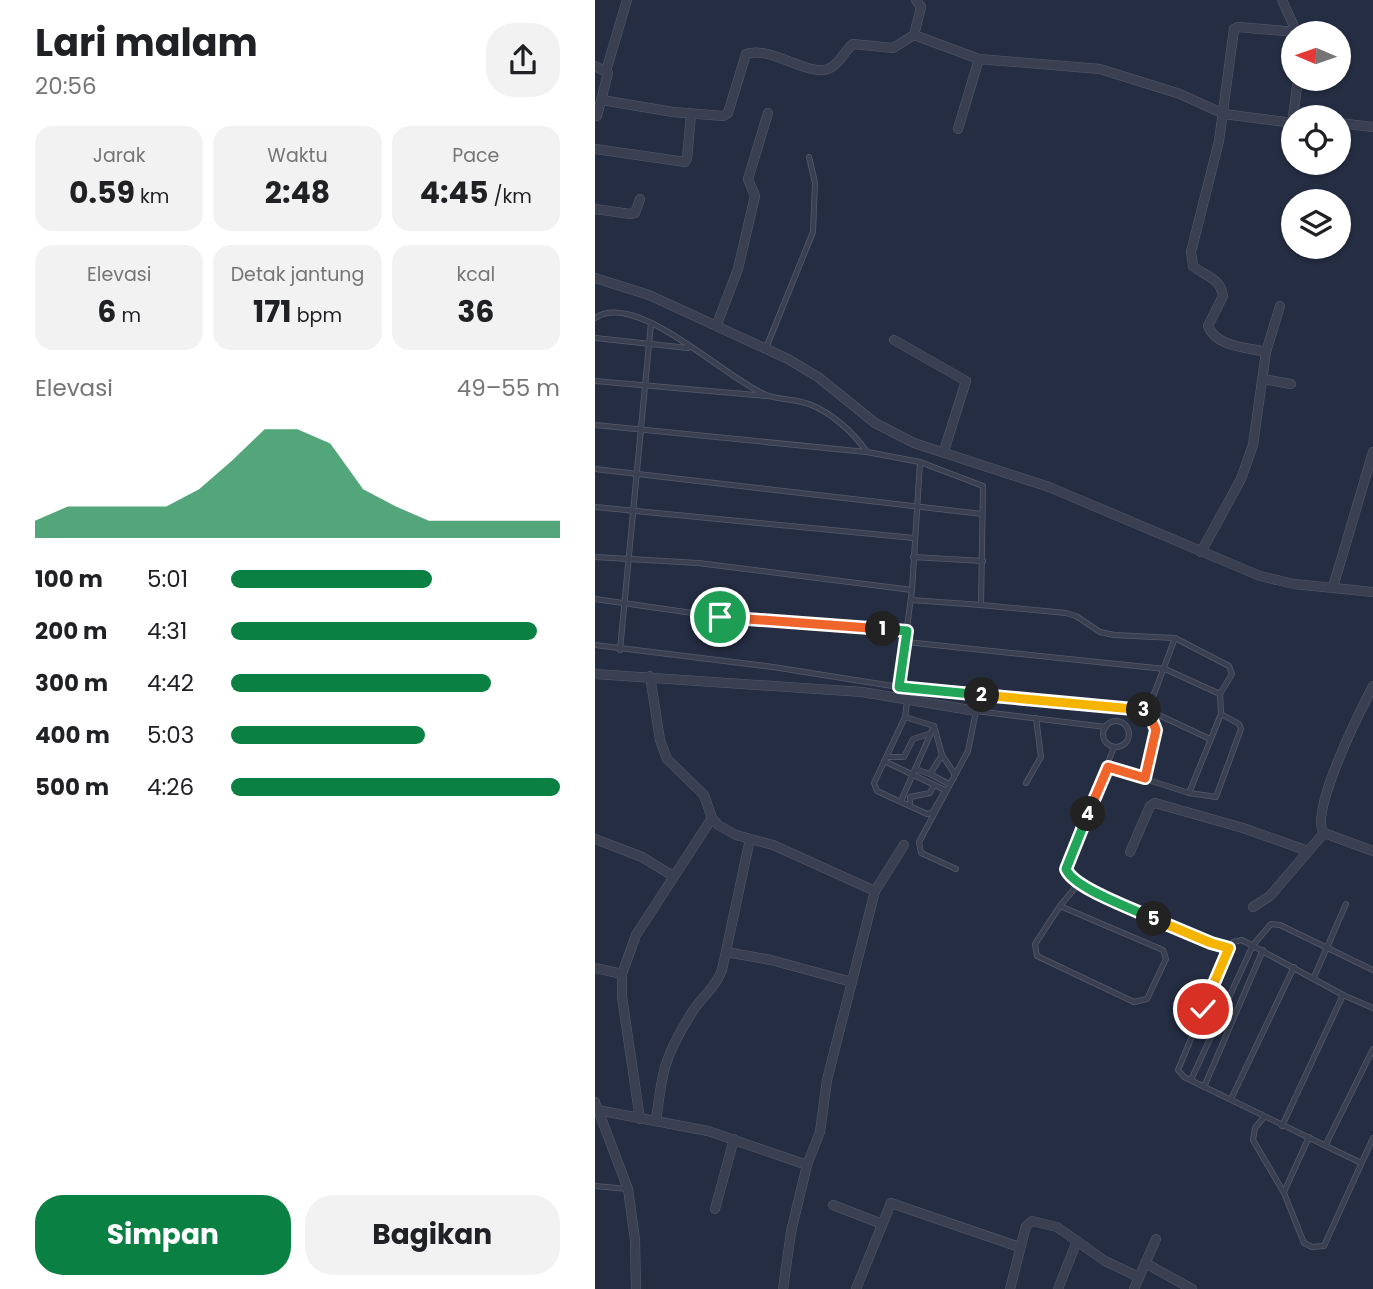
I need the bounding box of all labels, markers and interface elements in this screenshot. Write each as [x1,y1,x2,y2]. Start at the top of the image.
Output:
text: Lari malam [35,16,258,69]
north arrow [1281,21,1351,91]
map controls [1281,21,1351,259]
button: share [486,23,560,97]
text: 20:56 [35,70,97,102]
button: locate [1281,105,1351,175]
text: Jarak [93,142,145,169]
text: Waktu [267,142,328,169]
text: Pace [452,142,499,169]
text: 0.59 [69,171,135,214]
text: 2:48 [265,171,330,214]
text: 4:45 [420,171,488,214]
text: km [135,183,169,210]
text: /km [488,183,532,210]
button: layers [1281,189,1351,259]
text: Elevasi [87,261,151,288]
text: Detak jantung [231,261,364,288]
text: kcal [456,261,495,288]
text: 6 [97,290,116,333]
text: 171 [253,290,292,333]
text: 36 [457,290,494,333]
text: m [116,302,141,329]
text: bpm [292,302,342,329]
text: Elevasi [35,372,113,404]
text: 49–55 m [457,372,560,404]
text: 100 m [35,563,103,595]
text: 5:01 [147,563,188,595]
pin [690,587,750,647]
icon: arrive [701,598,739,636]
pin: 1 [865,612,901,646]
text: 200 m [35,615,107,647]
text: 4:31 [147,615,187,647]
text: 1 [879,615,886,642]
text: 300 m [35,667,108,699]
text: 4:42 [147,667,194,699]
pin: 2 [965,678,999,712]
text: 2 [976,681,987,708]
pin: 3 [1127,692,1161,728]
text: 3 [1138,696,1149,723]
text: 400 m [35,719,110,751]
text: 5:03 [147,719,194,751]
text: 500 m [35,771,109,803]
text: 4:26 [147,771,194,803]
pin: 4 [1071,796,1105,832]
text: 4 [1081,800,1094,827]
pin: 5 [1137,902,1171,936]
text: 5 [1147,905,1160,932]
pin [1173,979,1233,1039]
icon: check [1184,990,1222,1028]
button: Simpan [35,1195,291,1275]
button: Bagikan [305,1195,560,1275]

